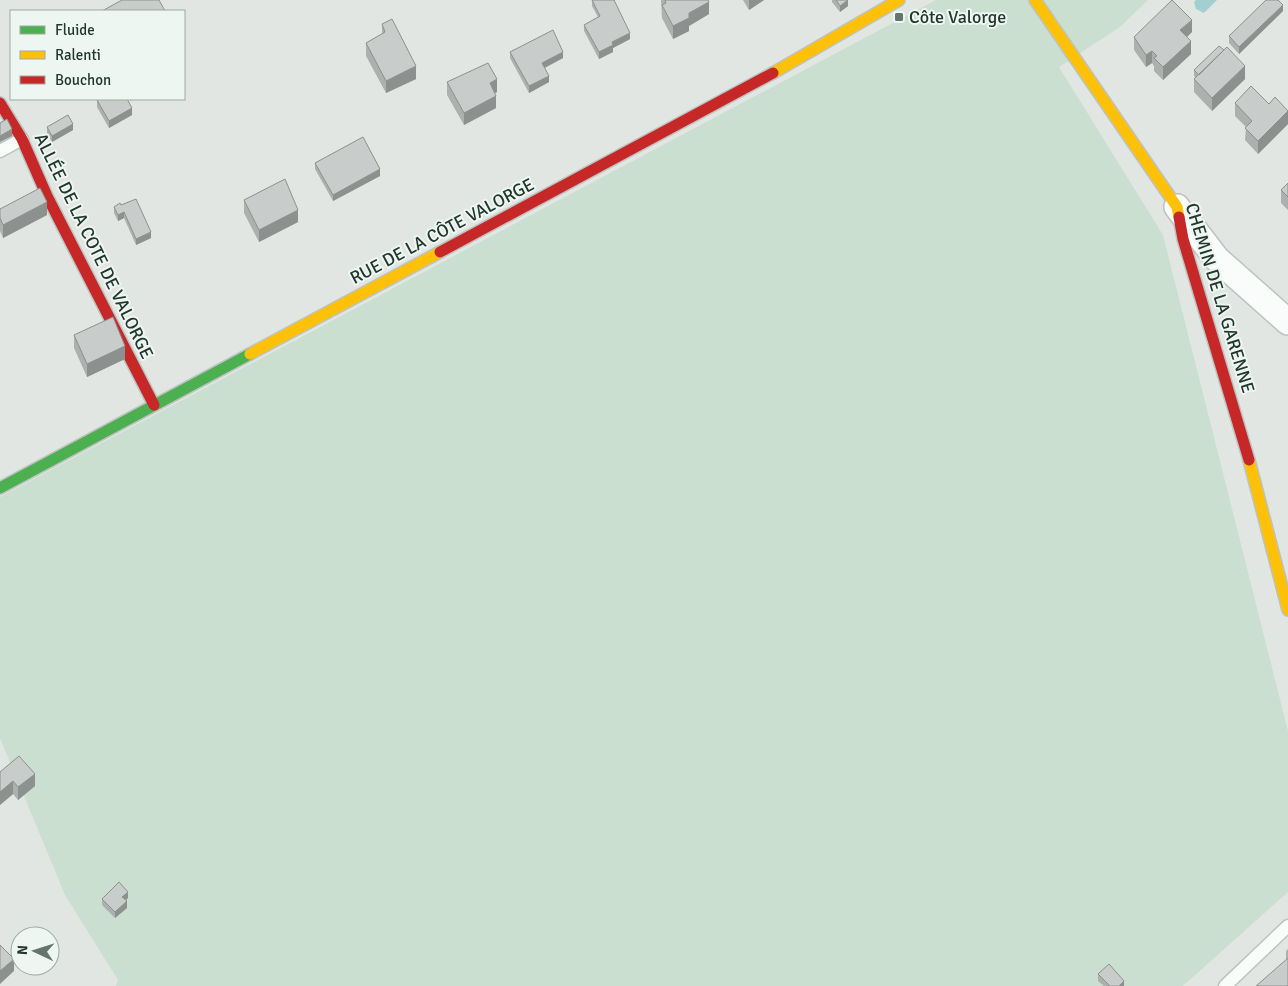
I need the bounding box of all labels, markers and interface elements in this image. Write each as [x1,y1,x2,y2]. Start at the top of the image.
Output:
place label: Côte Valorge [909,6,1006,28]
legend [10,10,185,100]
marker: Côte Valorge [893,11,905,23]
text: Fluide [55,21,95,39]
text: Ralenti [55,46,101,64]
text: Bouchon [55,71,111,89]
street label: ALLÉE DE LA COTE DE VALORGE [30,130,158,362]
street label: RUE DE LA CÔTE VALORGE [346,173,538,289]
street label: CHEMIN DE LA GARENNE [1181,200,1259,396]
north arrow [10,926,60,976]
text: N [14,945,31,956]

